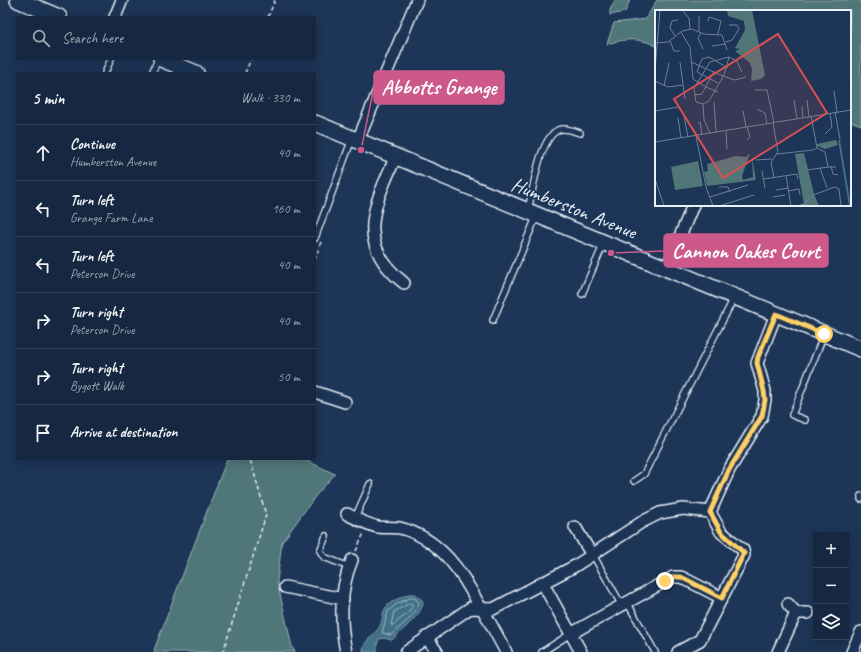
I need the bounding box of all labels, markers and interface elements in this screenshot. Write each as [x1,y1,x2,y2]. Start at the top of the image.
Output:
inset map [655,10,851,206]
search box [16,16,316,60]
icon: search [30,27,52,49]
text: Search here [62,29,123,48]
callout: Abbotts Grange [374,71,504,104]
text: Abbotts Grange [382,74,498,100]
text: 5 min [32,88,64,109]
text: Walk · 330 m [241,90,300,106]
text: Continue [70,135,115,154]
icon: ahead [32,142,54,164]
text: 40 m [278,145,300,161]
text: Humberston Avenue [70,154,156,170]
street label: Humberston Avenue [508,172,642,245]
text: Turn left [70,191,113,210]
icon: left [32,198,54,220]
text: 160 m [272,201,300,217]
text: Grange Farm Lane [70,210,152,226]
callout: Cannon Oakes Court [664,234,828,267]
text: Cannon Oakes Court [672,238,822,264]
text: Turn left [70,247,113,266]
icon: left [32,254,54,276]
text: 40 m [278,257,300,273]
text: Peterson Drive [70,266,134,282]
text: Turn right [70,303,123,322]
icon: right [32,310,54,332]
text: 40 m [278,313,300,329]
text: Peterson Drive [70,322,134,338]
route start [815,325,833,343]
text: Turn right [70,359,123,378]
icon: right [32,366,54,388]
text: 50 m [278,369,300,385]
text: Bygott Walk [70,378,124,394]
icon: arrive [32,422,54,444]
text: Arrive at destination [70,423,177,442]
map controls [813,532,849,640]
button: + [813,532,849,568]
button: − [813,568,849,604]
route end [656,572,674,590]
button: layers [813,604,849,640]

